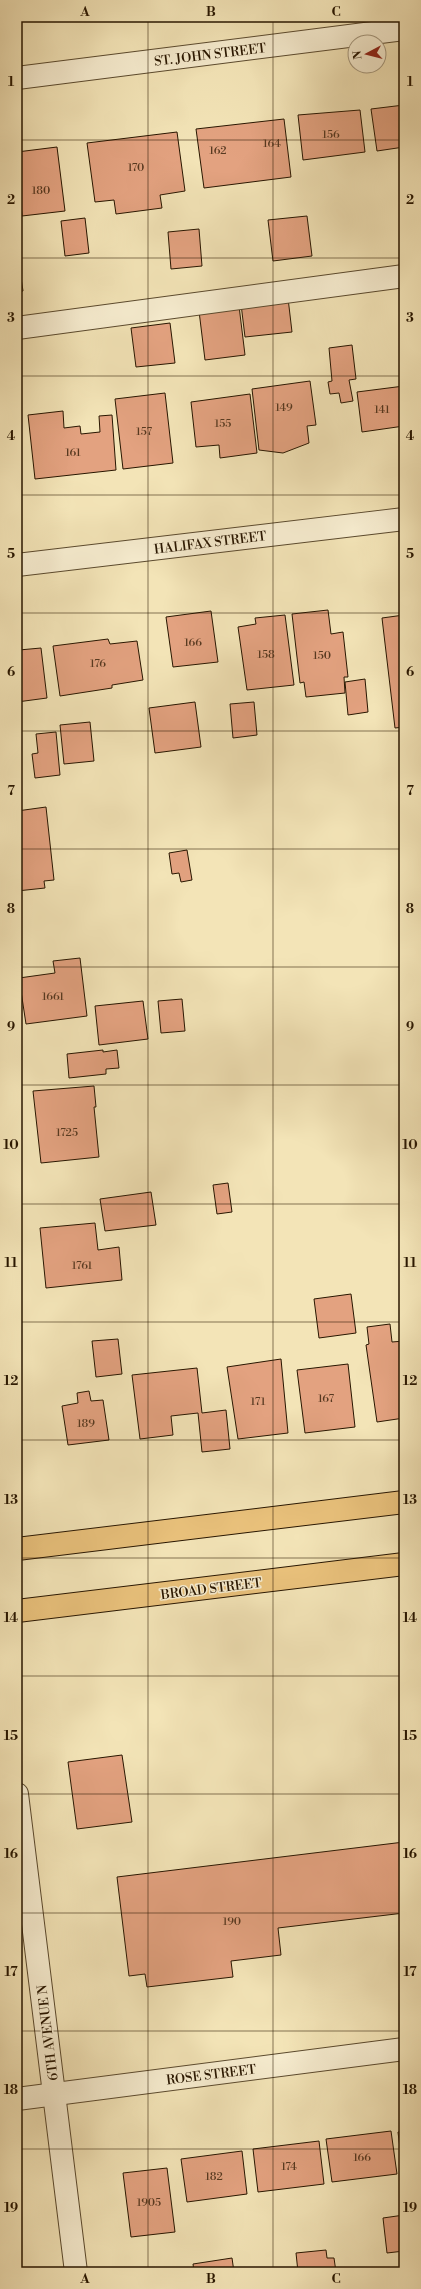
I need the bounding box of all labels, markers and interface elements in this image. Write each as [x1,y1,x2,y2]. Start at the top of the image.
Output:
text: A [79,4,90,20]
text: B [206,4,216,20]
text: C [331,4,341,20]
north arrow [347,34,387,74]
street label: ST. JOHN STREET [153,40,267,70]
text: N [351,50,366,60]
text: 1 [8,74,15,90]
text: 1 [407,74,414,90]
house number: 156 [322,128,340,142]
house number: 164 [263,137,281,151]
house number: 162 [209,144,227,158]
house number: 170 [128,161,144,175]
house number: 180 [32,184,50,198]
text: 2 [7,192,15,208]
text: 2 [406,192,414,208]
text: 3 [7,310,15,326]
text: 3 [406,310,414,326]
house number: 149 [275,401,293,415]
house number: 141 [374,403,390,417]
house number: 155 [215,417,231,431]
house number: 157 [136,425,152,439]
text: 4 [7,428,16,444]
text: 4 [406,428,415,444]
house number: 161 [65,446,81,460]
street label: HALIFAX STREET [153,528,267,558]
text: 5 [7,546,15,562]
text: 5 [406,546,414,562]
house number: 166 [184,636,202,650]
house number: 158 [257,648,275,662]
house number: 150 [313,649,331,663]
house number: 176 [90,657,106,671]
text: 6 [7,664,15,680]
text: 6 [406,664,414,680]
text: 7 [7,783,15,799]
text: 7 [406,783,414,799]
text: 8 [7,901,15,917]
text: 8 [406,901,414,917]
house number: 1661 [42,990,64,1004]
text: 9 [7,1019,15,1035]
text: 9 [406,1019,414,1035]
house number: 1725 [56,1126,78,1140]
text: 10 [3,1137,19,1153]
text: 10 [402,1137,418,1153]
text: 11 [5,1255,18,1271]
text: 11 [404,1255,417,1271]
house number: 1761 [72,1259,92,1273]
text: 12 [4,1373,18,1389]
text: 12 [403,1373,417,1389]
house number: 167 [318,1392,334,1406]
house number: 171 [251,1395,266,1409]
house number: 189 [77,1417,95,1431]
text: 13 [4,1492,18,1508]
text: 13 [403,1492,417,1508]
street label: BROAD STREET [159,1575,263,1603]
text: 14 [4,1610,18,1626]
text: 14 [403,1610,417,1626]
text: 15 [4,1728,18,1744]
text: 15 [403,1728,417,1744]
text: 16 [4,1846,18,1862]
text: 16 [403,1846,417,1862]
house number: 190 [223,1915,241,1929]
text: 17 [4,1964,18,1980]
text: 17 [403,1964,417,1980]
street label: 6TH AVENUE N [34,1984,62,2082]
street label: ROSE STREET [165,2062,257,2088]
text: 18 [4,2082,18,2098]
text: 18 [403,2082,417,2098]
house number: 166 [353,2151,371,2165]
house number: 174 [281,2160,297,2174]
house number: 182 [205,2170,223,2184]
house number: 1905 [137,2196,161,2210]
text: 19 [4,2200,18,2216]
text: 19 [403,2200,417,2216]
text: A [79,2271,90,2287]
text: B [206,2271,216,2287]
text: C [331,2271,341,2287]

